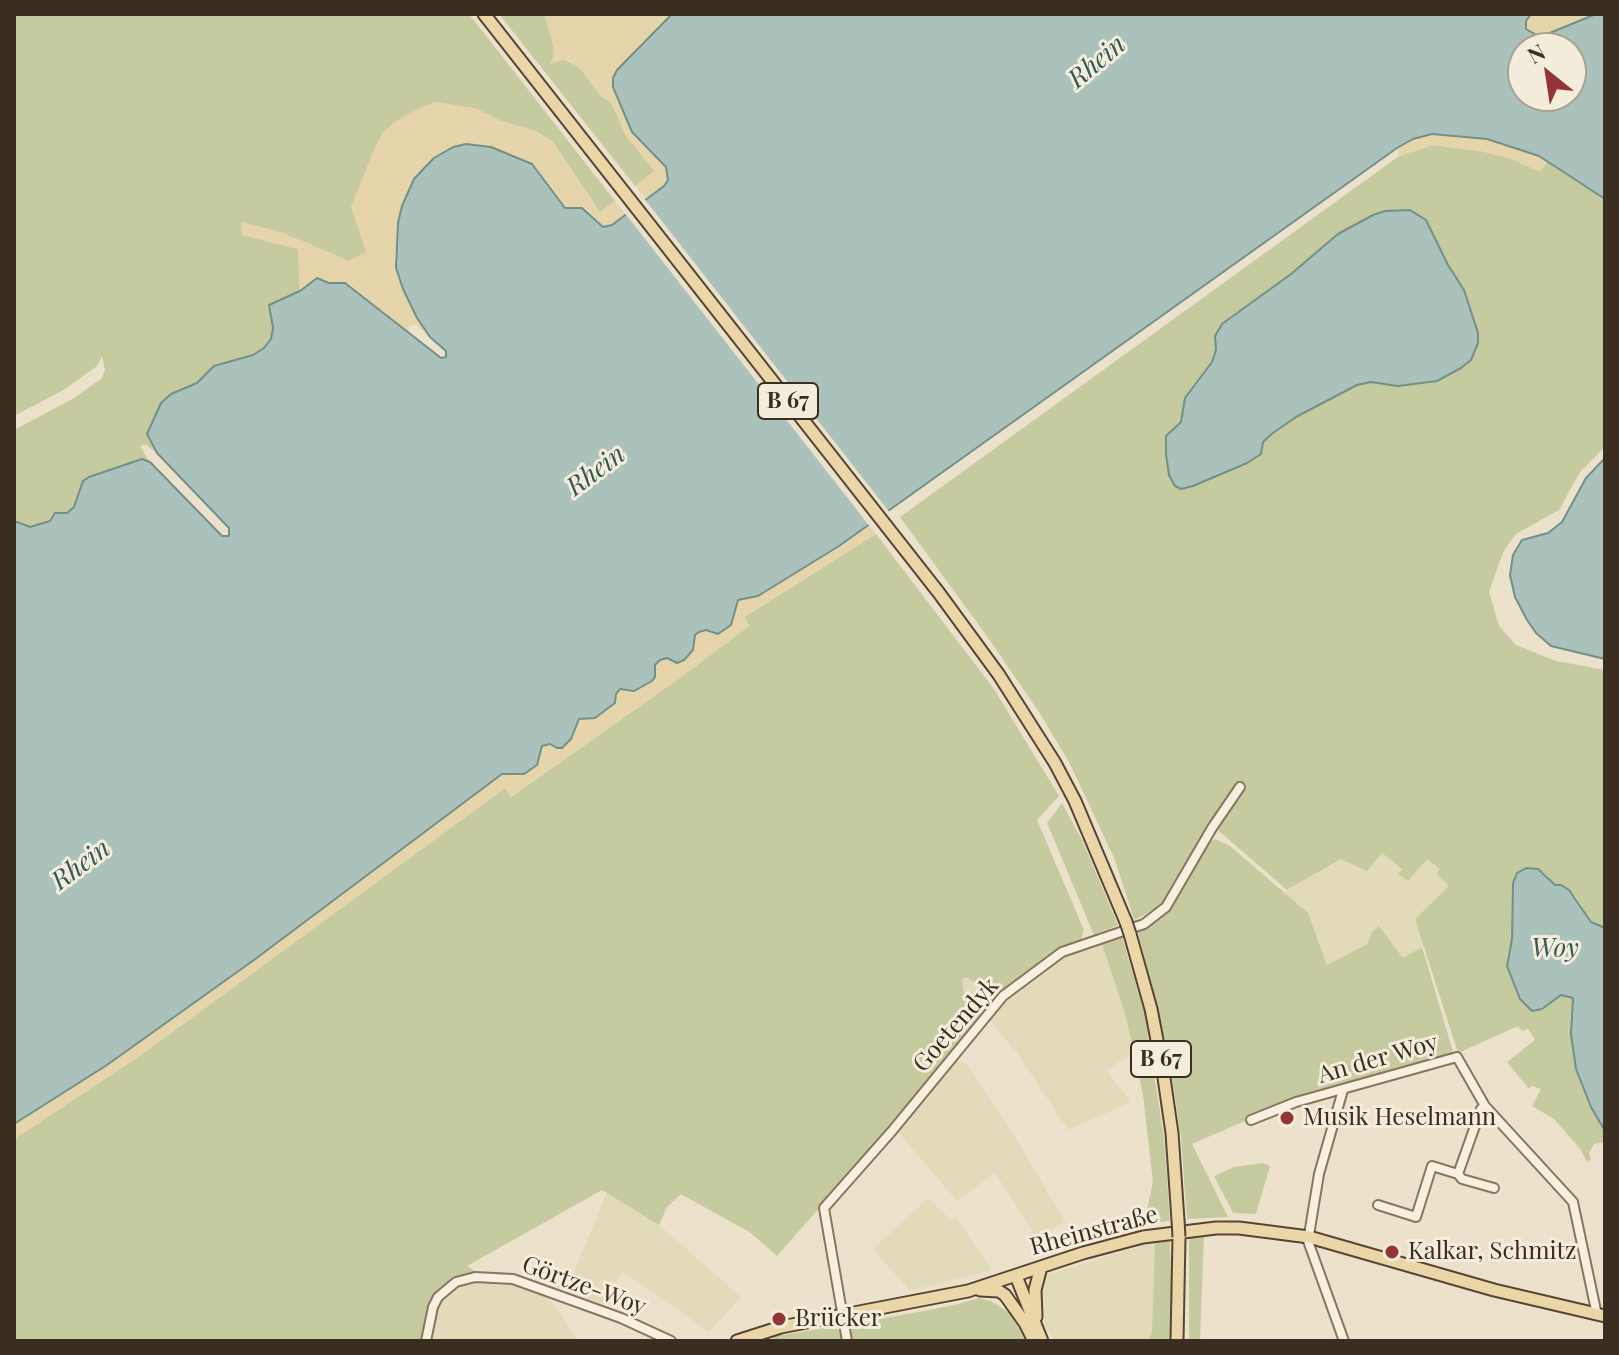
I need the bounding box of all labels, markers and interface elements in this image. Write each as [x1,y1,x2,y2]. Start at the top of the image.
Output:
water label: Rhein [1062,29,1132,95]
north arrow [1507,32,1587,112]
text: N [1522,36,1550,70]
road number: B 67 [758,383,818,419]
water label: Rhein [561,439,631,503]
water label: Rhein [46,833,116,897]
water label: Woy [1531,933,1579,965]
street label: Goetendyk [907,972,1005,1078]
street label: An der Woy [1315,1028,1441,1090]
road number: B 67 [1131,1041,1191,1077]
place label: Musik Heselmann [1303,1104,1496,1132]
marker: Musik Heselmann [1278,1109,1296,1127]
street label: Rheinstraße [1027,1200,1161,1262]
place label: Kalkar, Schmitz [1408,1238,1576,1266]
marker: Kalkar, Schmitz [1383,1243,1401,1261]
street label: Görtze-Woy [518,1250,650,1322]
place label: Brücker [795,1305,881,1333]
marker: Brücker [770,1310,788,1328]

